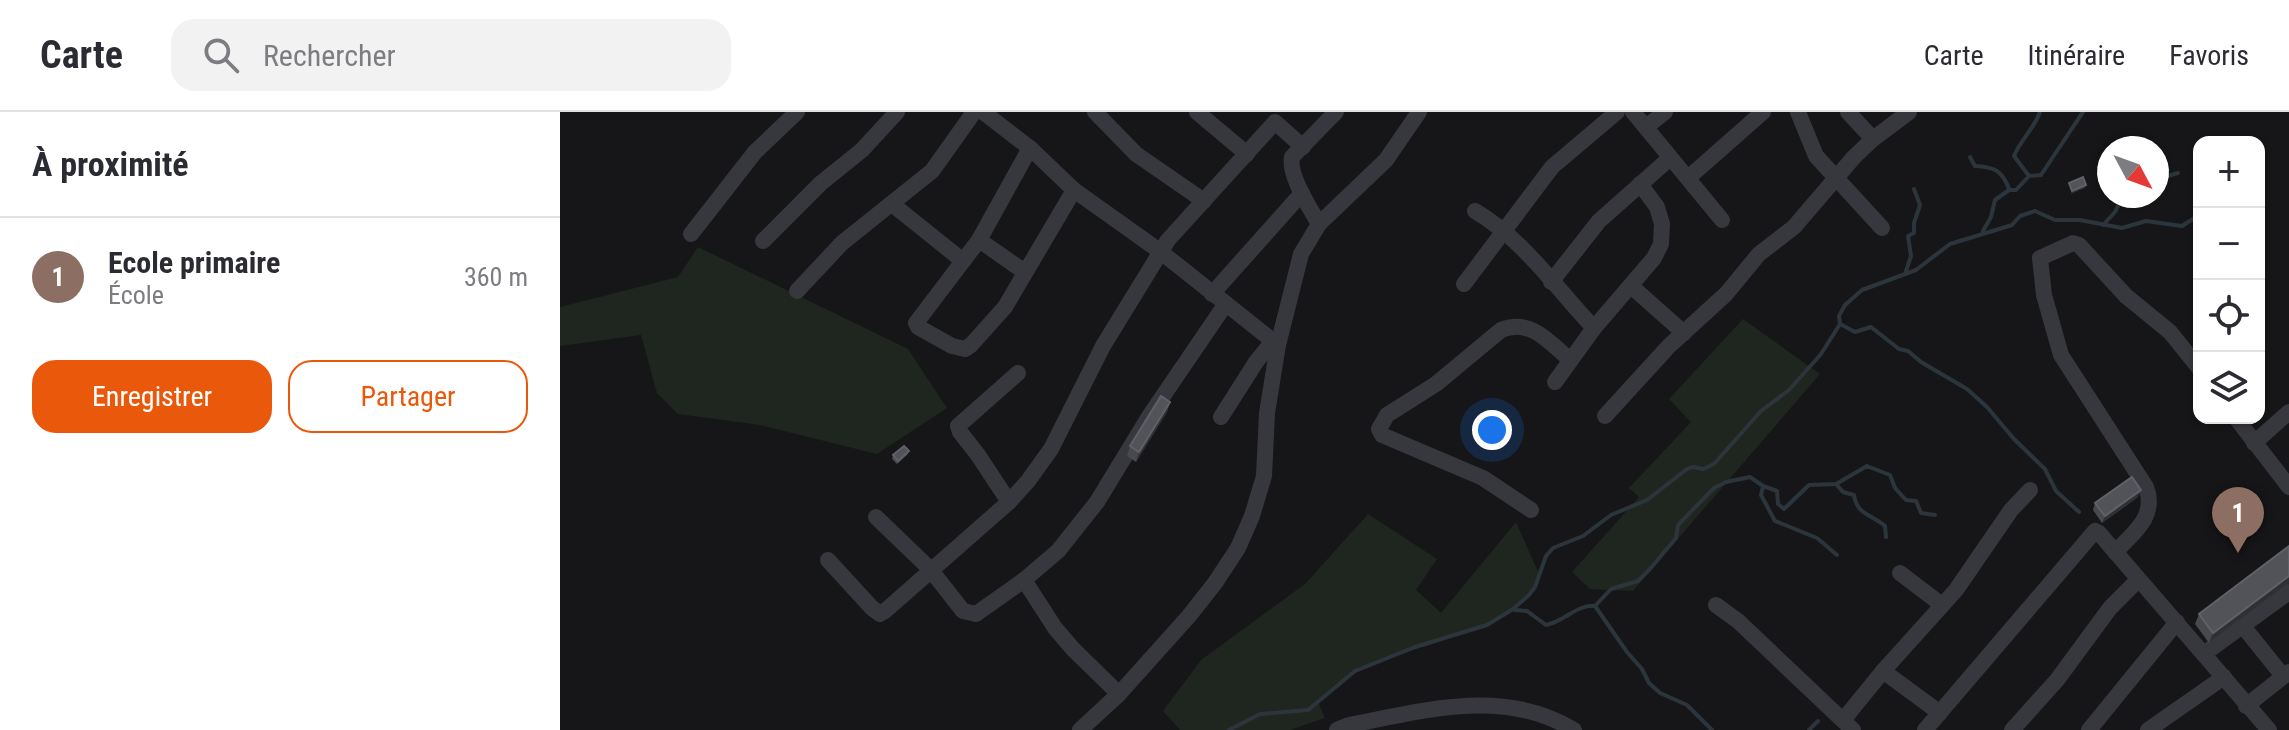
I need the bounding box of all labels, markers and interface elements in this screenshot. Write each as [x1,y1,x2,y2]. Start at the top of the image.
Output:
search box [171,19,731,91]
text: Carte [40,33,123,77]
icon: search [199,33,243,77]
text: Rechercher [263,38,396,73]
text: Carte [1924,39,1984,72]
text: Itinéraire [2028,39,2125,72]
text: Favoris [2169,39,2249,72]
north arrow [2097,136,2169,208]
map controls [2193,136,2265,424]
button: + [2193,136,2265,208]
text: À proximité [32,144,189,184]
button: − [2193,208,2265,280]
text: Ecole primaire [108,245,280,280]
text: 1 [51,262,65,292]
text: 360 m [464,262,528,292]
text: École [108,280,164,310]
button: locate [2193,280,2265,352]
button: layers [2193,352,2265,424]
button: Enregistrer [32,360,272,433]
button: Partager [288,360,528,433]
your location [1472,410,1512,450]
pin: 1 [2212,487,2264,553]

